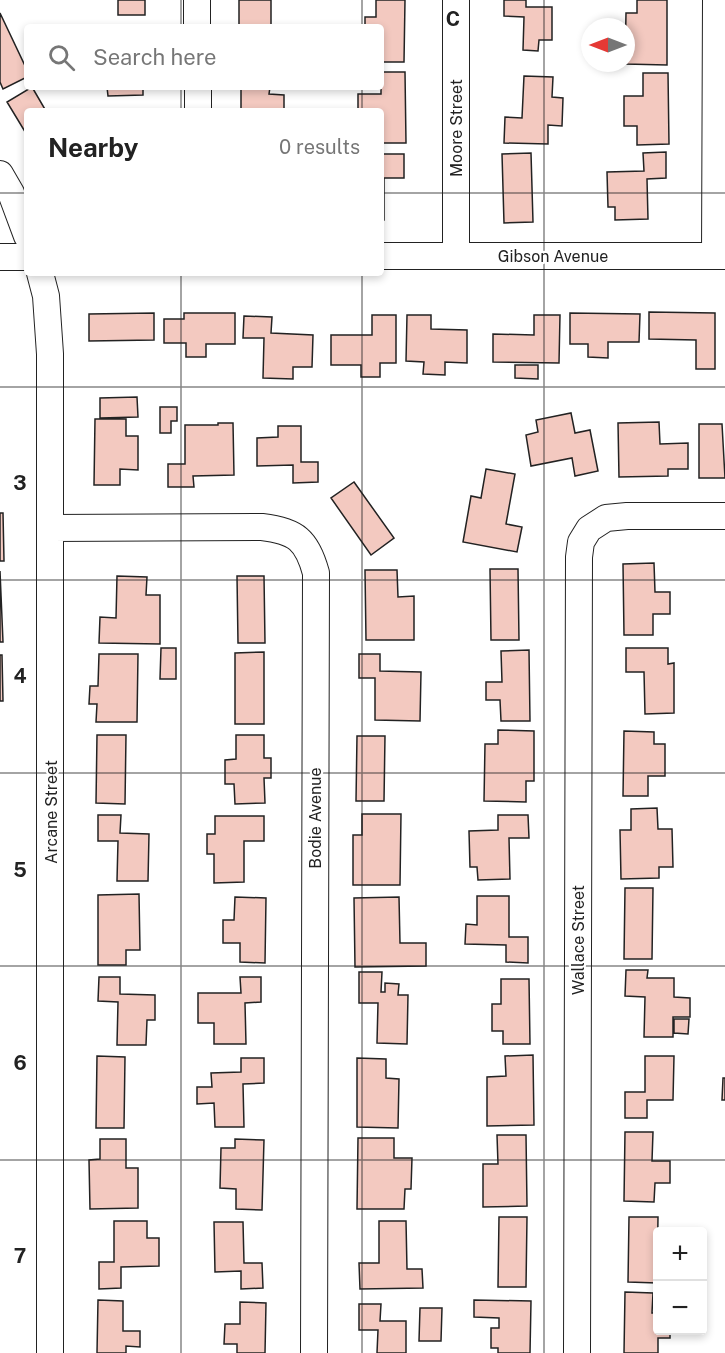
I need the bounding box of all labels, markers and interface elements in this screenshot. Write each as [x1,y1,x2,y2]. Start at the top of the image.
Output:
text: C [446,7,460,31]
north arrow [581,18,635,72]
search box [24,24,384,90]
icon: search [45,41,78,74]
text: Search here [93,44,217,70]
street label: Moore Street [447,79,466,177]
text: Nearby [48,132,138,163]
text: 0 results [279,135,360,159]
street label: Gibson Avenue [498,247,608,266]
text: 3 [13,471,27,495]
text: 4 [13,664,27,688]
street label: Arcane Street [42,760,61,864]
street label: Bodie Avenue [306,767,325,869]
text: 5 [13,858,27,882]
street label: Wallace Street [569,885,588,995]
text: 6 [13,1051,27,1075]
map controls [653,1227,707,1335]
button: + [653,1227,707,1281]
text: 7 [14,1244,26,1268]
button: − [653,1281,707,1335]

